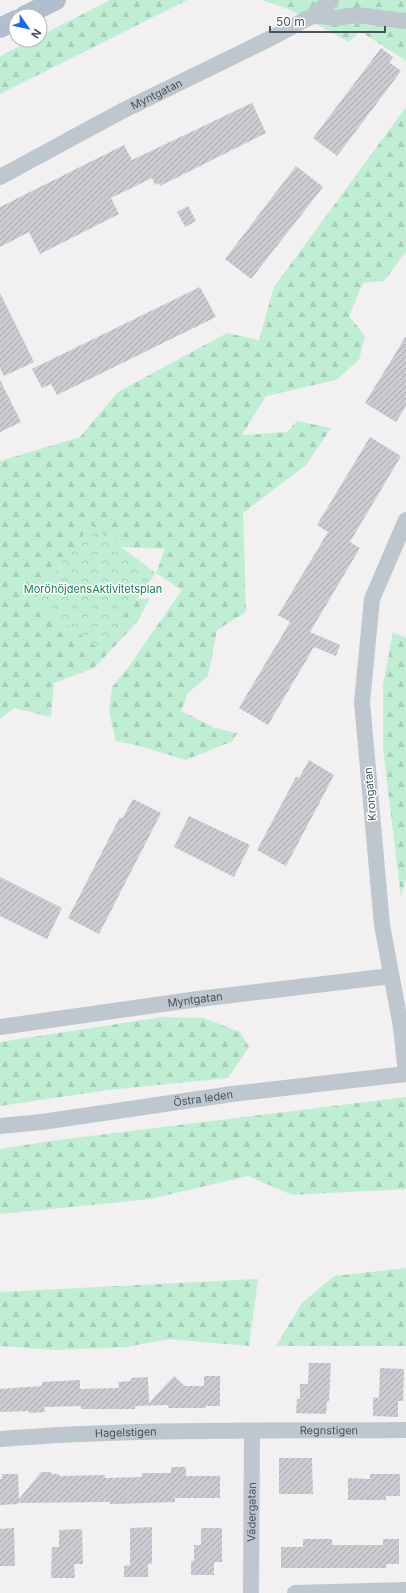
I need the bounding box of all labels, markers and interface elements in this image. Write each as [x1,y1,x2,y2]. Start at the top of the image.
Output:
north arrow [8,8,48,48]
scale bar [270,8,385,34]
text: 50 m [276,14,305,29]
text: N [28,26,44,41]
street label: Myntgatan [128,76,184,113]
park label: MoröhöjdensAktivitetsplan [24,582,162,596]
street label: Krongatan [361,767,379,821]
street label: Myntgatan [167,989,223,1010]
street label: Östra leden [172,1087,234,1110]
street label: Regnstigen [300,1423,358,1437]
street label: Hagelstigen [95,1424,157,1440]
street label: Vädergatan [244,1482,259,1542]

